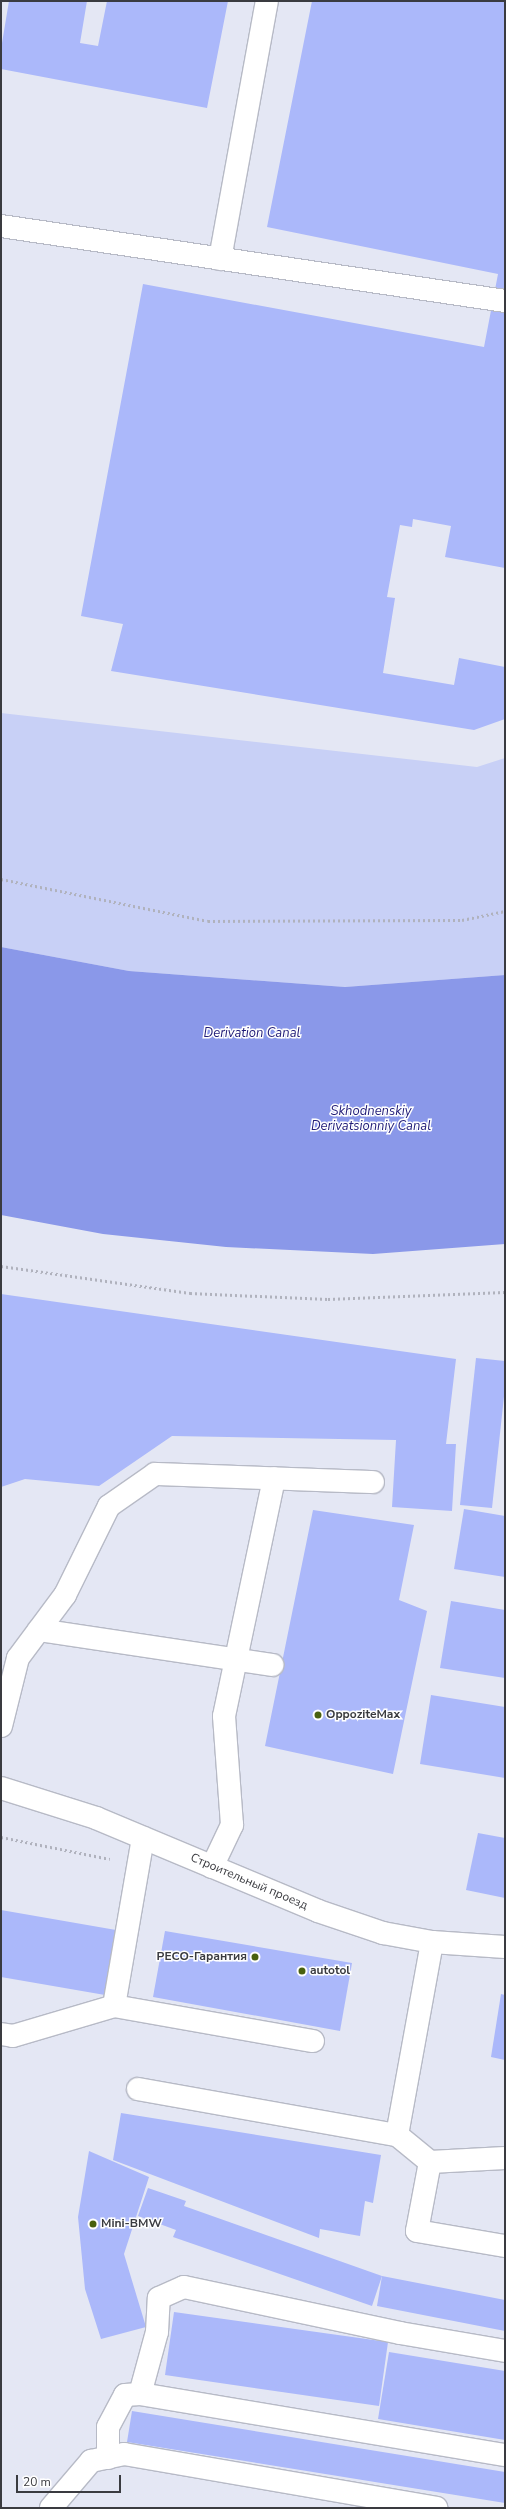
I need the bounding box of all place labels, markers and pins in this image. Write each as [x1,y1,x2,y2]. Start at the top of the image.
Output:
place label: OppoziteMax [326,1708,400,1722]
marker: OppoziteMax [313,1710,323,1720]
place label: РЕСО-Гарантия [157,1950,247,1964]
marker: РЕСО-Гарантия [250,1952,260,1962]
place label: autotol [310,1964,350,1978]
marker: autotol [297,1966,307,1976]
place label: Mini-BMW [101,2217,162,2231]
marker: Mini-BMW [88,2219,98,2229]

